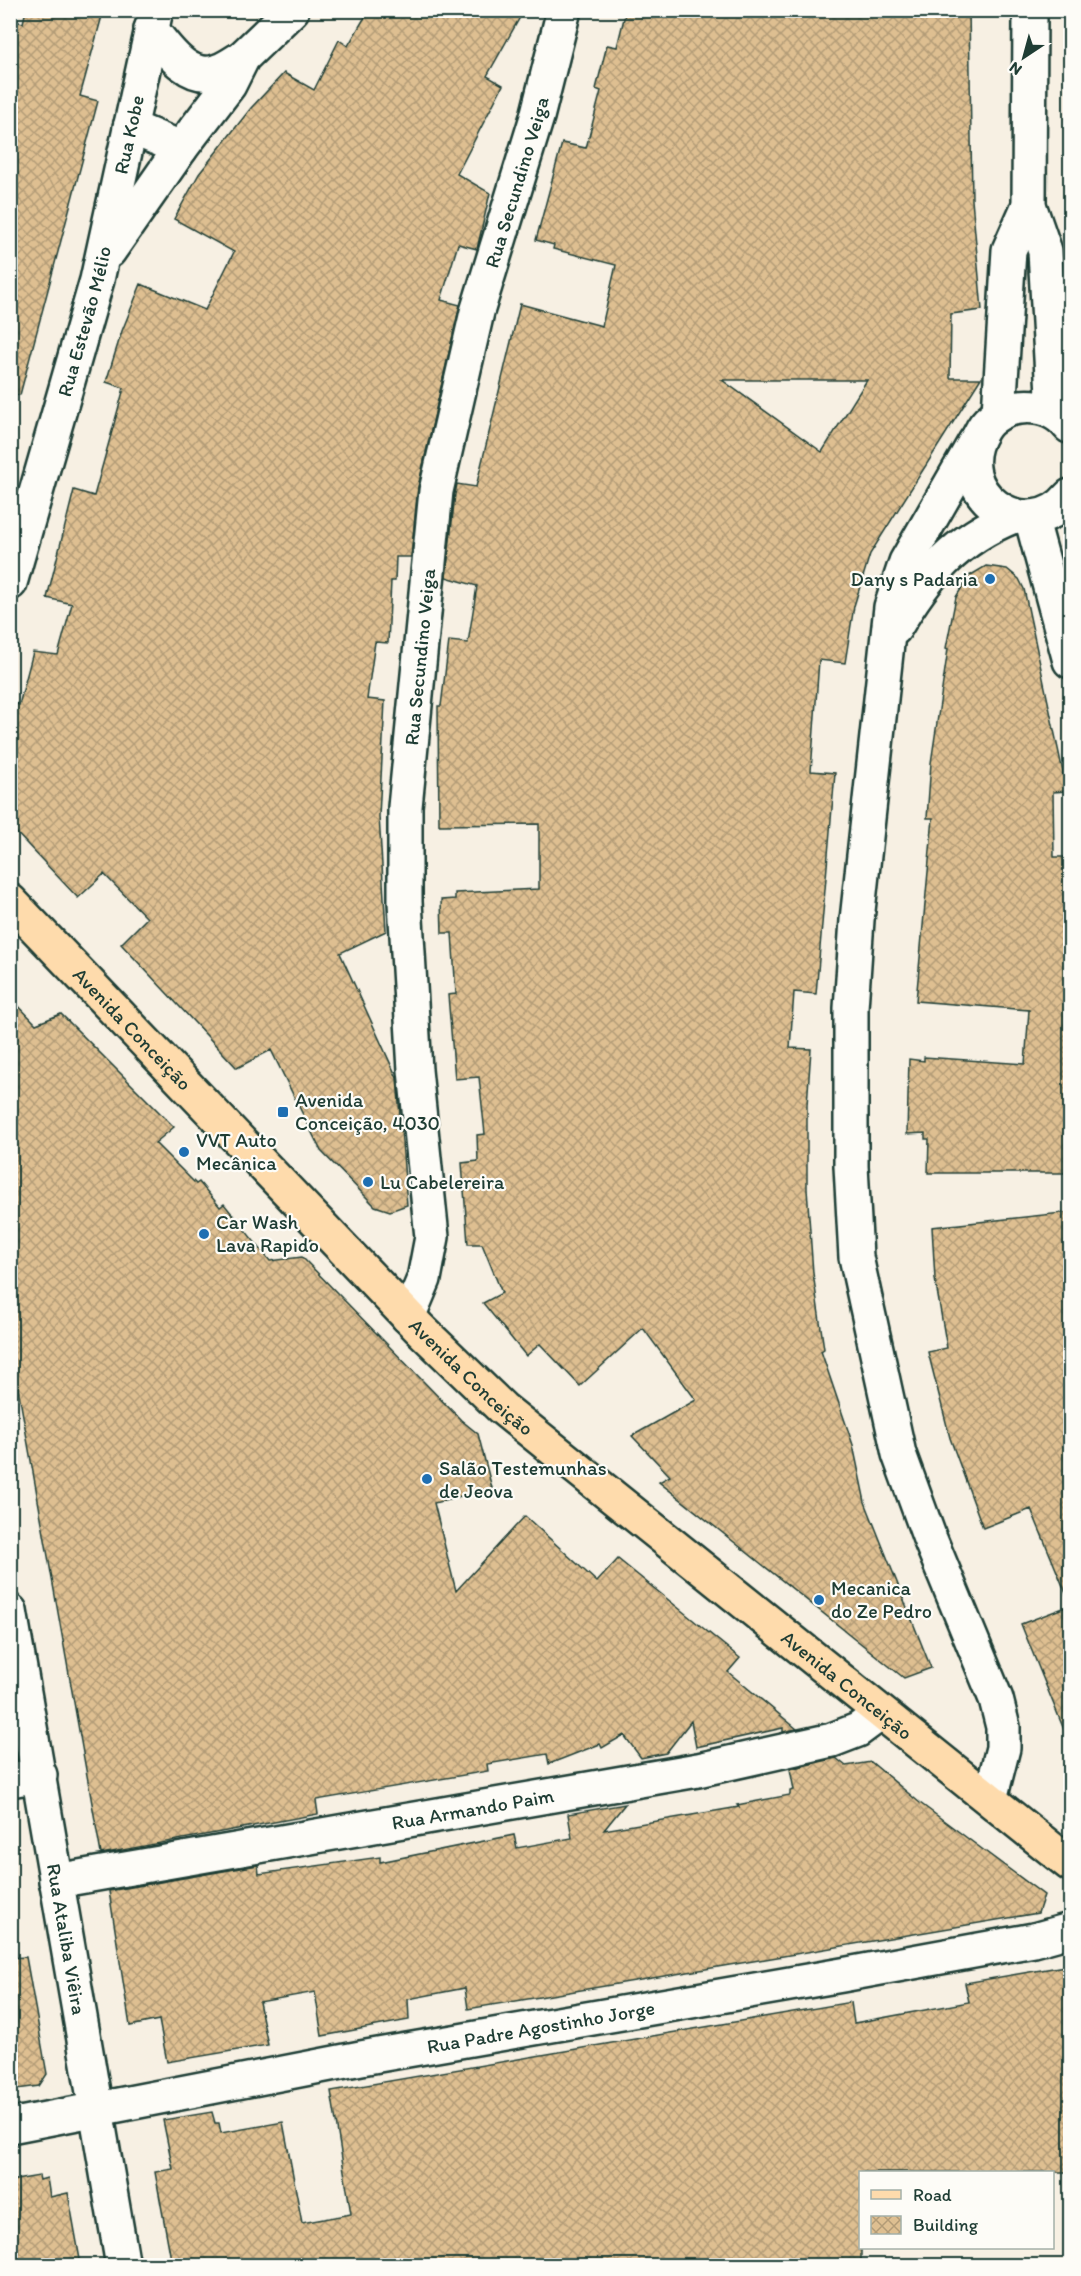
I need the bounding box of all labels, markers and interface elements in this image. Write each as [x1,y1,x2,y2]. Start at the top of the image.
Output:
north arrow [994,27,1054,87]
text: N [1006,58,1025,80]
street label: Rua Kobe [108,93,149,176]
street label: Rua Secundino Veiga [479,94,554,271]
street label: Rua Estevão Mélio [52,244,116,399]
street label: Rua Secundino Veiga [399,567,440,746]
place label: Dany s Padaria [851,567,979,591]
marker: Dany s Padaria [983,572,997,586]
street label: Avenida Conceição [68,962,197,1095]
place label: Avenida Conceição, 4030 [295,1088,440,1135]
marker: Avenida Conceição, 4030 [276,1105,290,1119]
place label: VVT Auto Mecânica [196,1128,277,1175]
marker: VVT Auto Mecânica [177,1145,191,1159]
place label: Lu Cabelereira [380,1170,505,1194]
marker: Lu Cabelereira [361,1175,375,1189]
place label: Car Wash Lava Rapido [216,1210,319,1257]
marker: Car Wash Lava Rapido [197,1227,211,1241]
street label: Avenida Conceição [404,1313,538,1441]
place label: Salão Testemunhas de Jeova [439,1456,607,1503]
marker: Salão Testemunhas de Jeova [420,1472,434,1486]
place label: Mecanica do Ze Pedro [831,1576,932,1623]
marker: Mecanica do Ze Pedro [812,1593,826,1607]
street label: Avenida Conceição [777,1625,917,1745]
street label: Rua Armando Paim [390,1783,556,1835]
street label: Rua Ataliba Viêira [42,1862,91,2017]
street label: Rua Padre Agostinho Jorge [425,1996,657,2058]
legend [859,2171,1054,2249]
text: Road [913,2184,952,2206]
text: Building [913,2214,979,2236]

